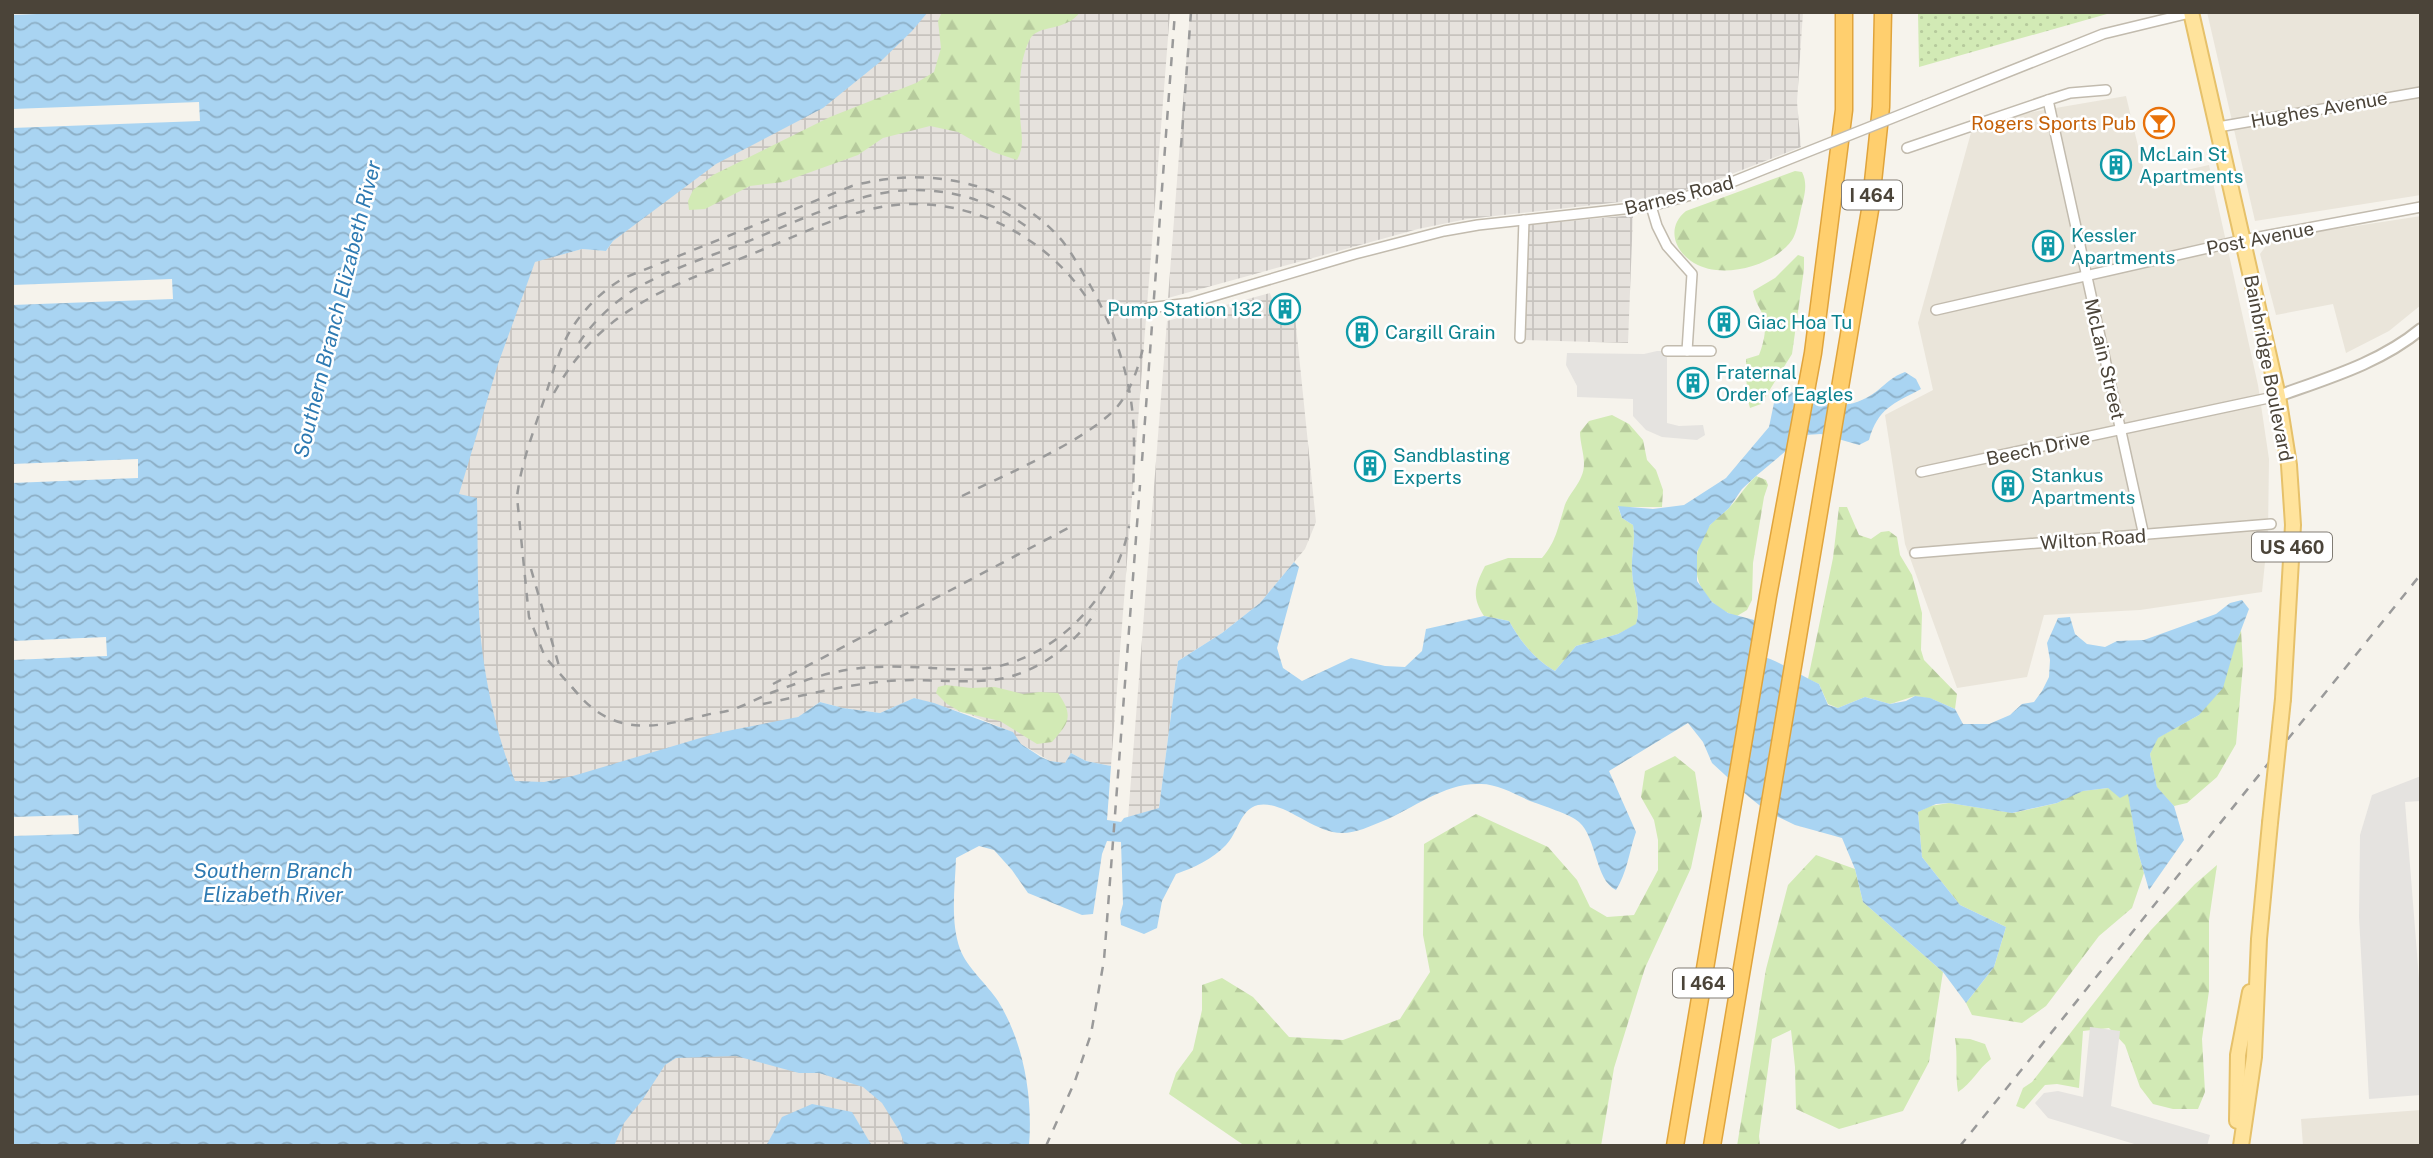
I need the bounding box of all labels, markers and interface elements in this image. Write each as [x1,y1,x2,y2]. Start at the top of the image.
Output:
street label: Hughes Avenue [2249,86,2389,132]
bar icon: Rogers Sports Pub [2142,106,2176,140]
place label: Rogers Sports Pub [1971,112,2136,134]
place label: McLain St Apartments [2139,143,2243,187]
building icon: McLain St Apartments [2099,148,2133,182]
water label: Southern Branch Elizabeth River [288,157,386,460]
street label: Barnes Road [1622,171,1736,219]
road number: I 464 [1842,180,1902,210]
street label: Post Avenue [2204,217,2316,259]
place label: Kessler Apartments [2071,224,2175,268]
building icon: Kessler Apartments [2031,229,2065,263]
street label: Bainbridge Boulevard [2240,273,2298,463]
building icon: Pump Station 132 [1268,292,1302,326]
street label: McLain Street [2080,296,2130,422]
place label: Pump Station 132 [1107,298,1262,320]
building icon: Giac Hoa Tu [1707,305,1741,339]
place label: Giac Hoa Tu [1747,311,1852,333]
building icon: Cargill Grain [1345,315,1379,349]
place label: Cargill Grain [1385,321,1495,343]
place label: Fraternal Order of Eagles [1716,361,1853,405]
building icon: Fraternal Order of Eagles [1676,366,1710,400]
street label: Beech Drive [1984,426,2092,470]
place label: Sandblasting Experts [1393,444,1511,488]
building icon: Sandblasting Experts [1353,449,1387,483]
place label: Stankus Apartments [2031,464,2135,508]
building icon: Stankus Apartments [1991,469,2025,503]
street label: Wilton Road [2039,524,2147,554]
road number: US 460 [2252,532,2332,562]
water label: Southern Branch Elizabeth River [193,858,353,907]
road number: I 464 [1673,968,1733,998]

